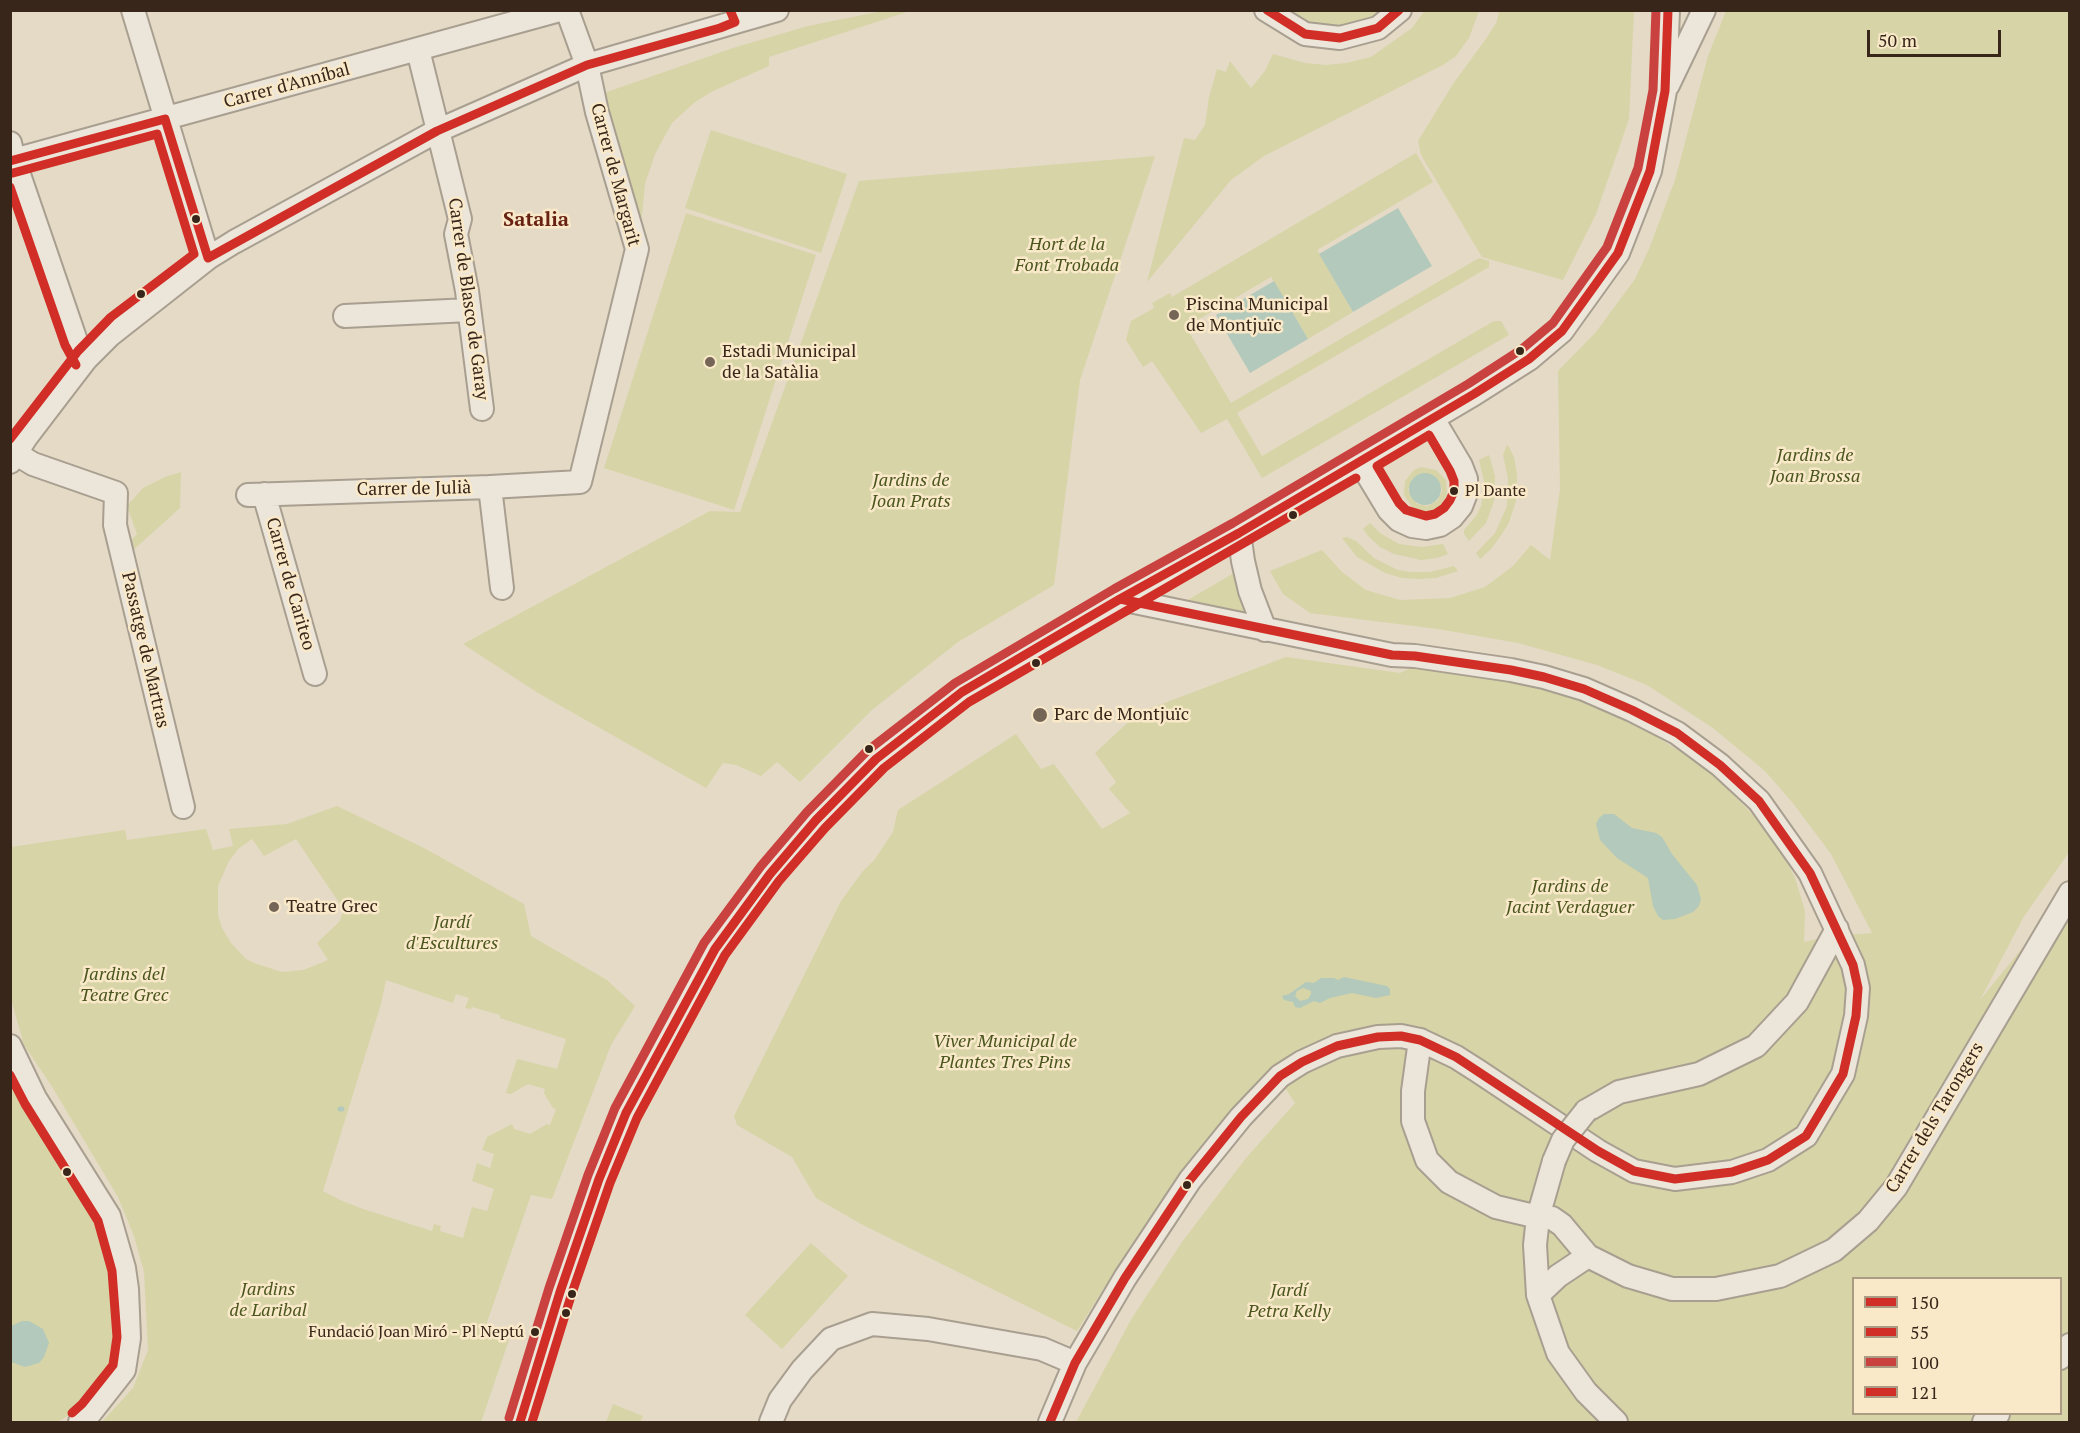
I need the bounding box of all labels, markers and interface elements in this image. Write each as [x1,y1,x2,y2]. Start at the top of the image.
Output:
scale bar [1870,18,2004,56]
text: 50 m [1878,28,1917,52]
street label: Carrer d'Anníbal [221,59,353,113]
street label: Carrer de Margarit [585,101,645,249]
street label: Carrer de Blasco de Garay [443,196,493,402]
district label: Satalia [503,208,569,232]
unlabelled marker [190,213,202,225]
park label: Hort de la Font Trobada [1015,234,1119,276]
unlabelled marker [135,288,147,300]
place label: Piscina Municipal de Montjuïc [1186,294,1328,336]
marker: Piscina Municipal de Montjuïc [1167,308,1181,322]
place label: Estadi Municipal de la Satàlia [722,341,856,384]
unlabelled marker [1514,345,1526,357]
marker: Estadi Municipal de la Satàlia [703,355,717,369]
park label: Jardins de Joan Brossa [1770,445,1860,488]
park label: Jardins de Joan Prats [871,470,951,512]
street label: Carrer de Julià [356,477,472,501]
place label: Pl Dante [1465,481,1526,501]
marker: Pl Dante [1448,485,1460,497]
unlabelled marker [1287,509,1299,521]
street label: Carrer de Cariteo [261,515,319,653]
street label: Passatge de Martras [117,570,173,730]
unlabelled marker [1030,657,1042,669]
place label: Parc de Montjuïc [1054,704,1189,726]
marker: Parc de Montjuïc [1031,706,1049,724]
unlabelled marker [863,743,875,755]
park label: Jardins de Jacint Verdaguer [1506,876,1634,918]
place label: Teatre Grec [286,896,378,918]
marker: Teatre Grec [267,900,281,914]
park label: Jardí d'Escultures [406,912,498,954]
park label: Jardins del Teatre Grec [80,964,168,1006]
park label: Viver Municipal de Plantes Tres Pins [933,1031,1077,1074]
street label: Carrer dels Tarongers [1881,1039,1989,1197]
unlabelled marker [61,1166,73,1178]
unlabelled marker [1181,1179,1193,1191]
legend [1852,1277,2062,1415]
park label: Jardins de Laribal [229,1279,307,1322]
park label: Jardí Petra Kelly [1248,1280,1330,1322]
unlabelled marker [566,1288,578,1300]
text: 150 [1910,1290,1939,1314]
unlabelled marker [560,1307,572,1319]
text: 55 [1910,1320,1929,1344]
place label: Fundació Joan Miró - Pl Neptú [309,1322,524,1342]
marker: Fundació Joan Miró - Pl Neptú [529,1326,541,1338]
text: 100 [1910,1350,1939,1374]
text: 121 [1910,1380,1939,1404]

